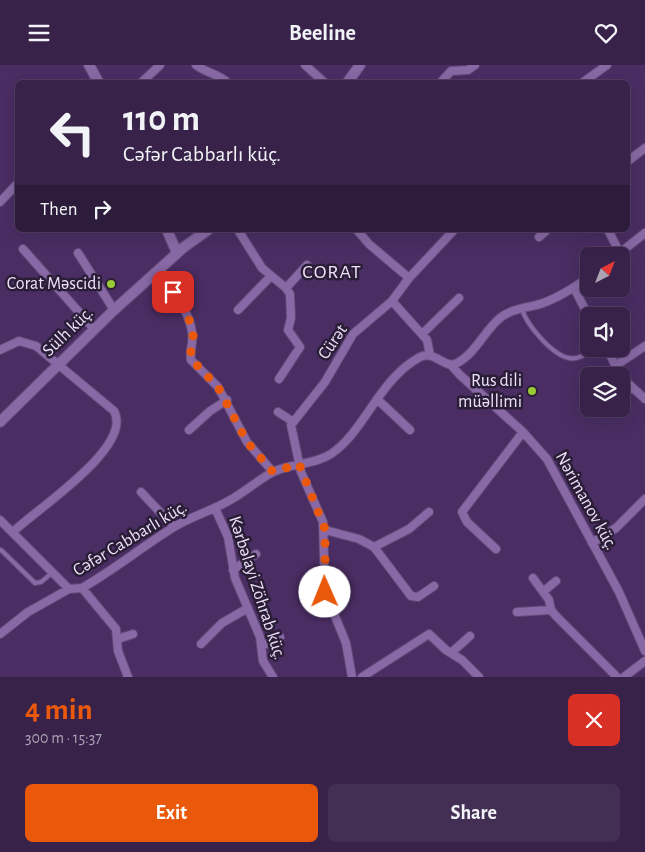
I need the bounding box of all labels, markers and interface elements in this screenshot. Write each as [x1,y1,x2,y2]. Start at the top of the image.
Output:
icon: menu [25,19,53,47]
icon: heart [592,19,620,47]
text: Beeline [289,22,356,44]
icon: left [40,100,105,165]
text: 110 m [123,102,200,137]
text: Cəfər Cabbarlı küç. [123,143,281,165]
icon: right [88,195,116,223]
text: Then [40,200,78,219]
north arrow [580,247,630,297]
map controls [580,247,630,417]
district label: CORAT [302,262,362,282]
pin [152,271,194,313]
place label: Corat Məscidi [7,275,101,293]
marker: Corat Məscidi [105,278,117,290]
icon: arrive [159,278,187,306]
street label: Sülh küç. [39,304,97,360]
button: sound [580,307,630,357]
street label: Cürət [315,321,351,363]
button: layers [580,367,630,417]
place label: Rus dili müəllimi [458,372,522,411]
marker: Rus dili müəllimi [526,385,538,397]
street label: Nərimanov küç. [552,449,620,553]
street label: Cəfər Cabbarlı küç. [70,498,190,580]
street label: Kərbəlayi Zöhrab küç. [225,514,289,662]
position arrow [298,565,350,617]
button: close [568,694,620,746]
text: 4 min [25,695,93,725]
text: 300 m · 15:37 [25,730,102,746]
button: Exit [25,784,318,842]
button: Share [328,784,620,842]

